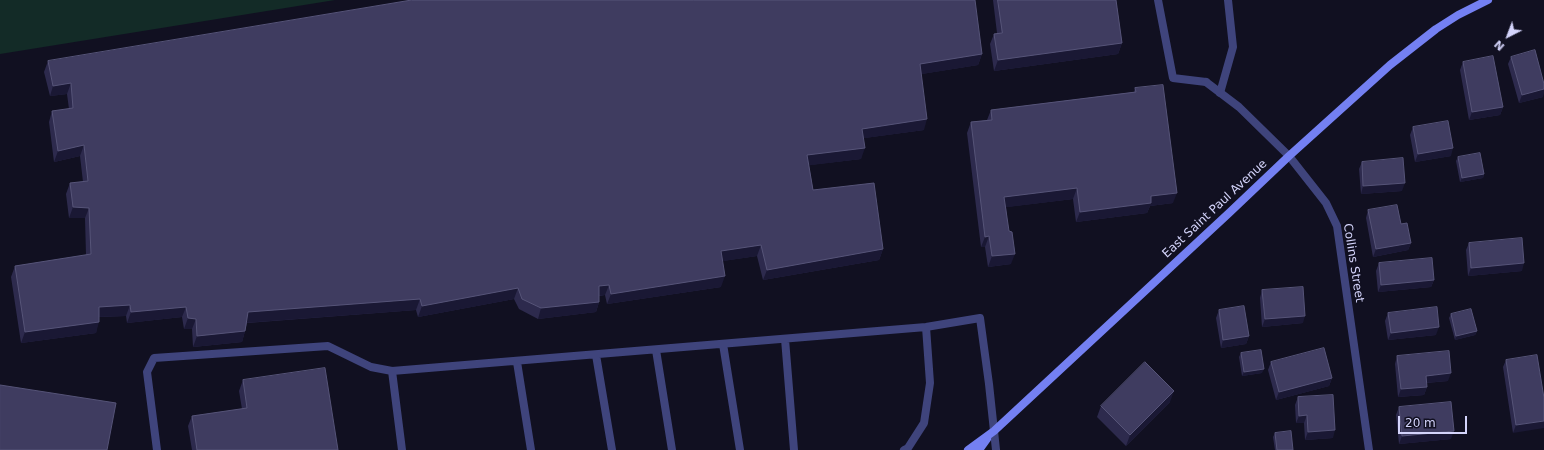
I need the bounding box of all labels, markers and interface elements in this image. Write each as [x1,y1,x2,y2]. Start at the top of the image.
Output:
north arrow [1488,16,1528,56]
text: N [1492,37,1507,53]
street label: East Saint Paul Avenue [1160,157,1270,261]
street label: Collins Street [1340,222,1366,304]
scale bar [1400,408,1469,434]
text: 20 m [1405,416,1436,430]

